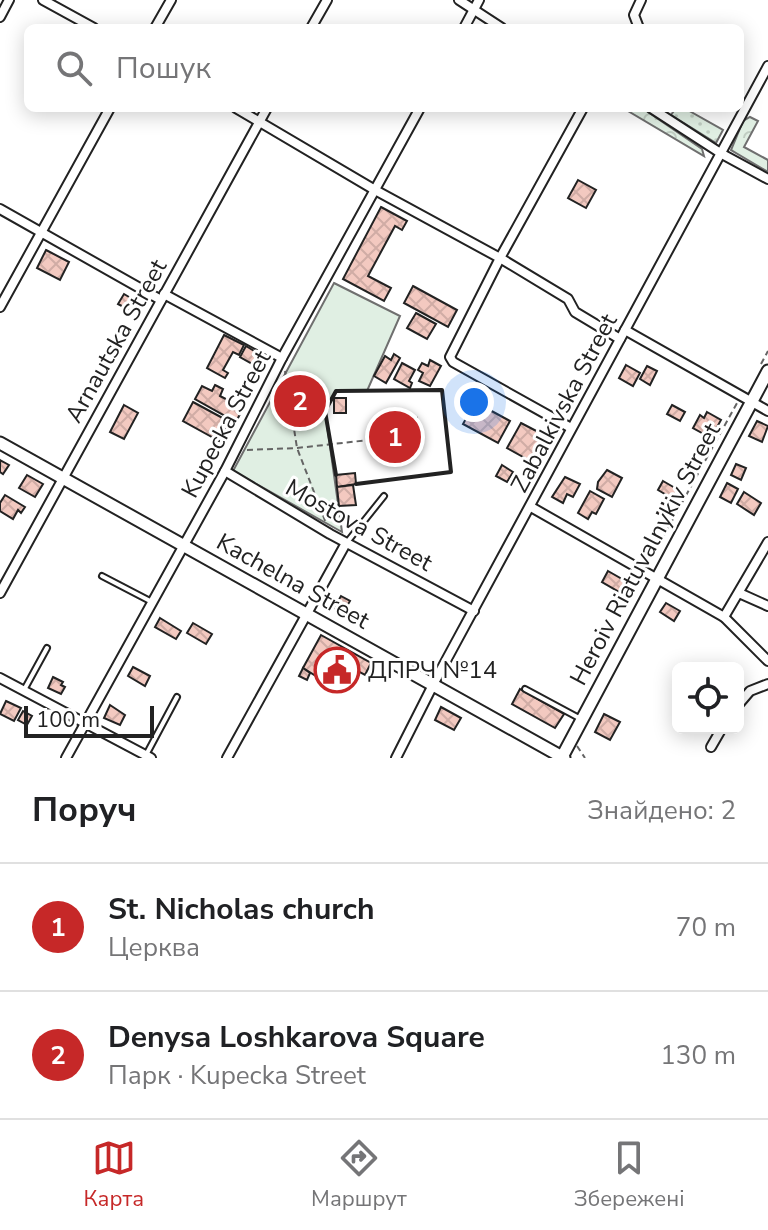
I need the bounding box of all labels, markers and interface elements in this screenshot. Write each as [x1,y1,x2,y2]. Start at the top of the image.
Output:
search box [24,24,744,112]
icon: search [52,46,96,90]
text: Пошук [116,48,211,89]
street label: Arnautska Street [58,253,174,428]
street label: Zabalkivska Street [503,308,625,498]
street label: Kupecka Street [174,344,279,503]
pin: 2 [274,371,326,431]
your location [454,382,494,422]
pin: 1 [369,407,421,467]
street label: Heroiv Riatuvalnykiv Street [562,417,728,691]
street label: Mostova Street [280,471,439,579]
street label: Kachelna Street [211,526,376,637]
public building icon: ДПРЧ №14 [313,646,361,694]
place label: ДПРЧ №14 [368,654,497,686]
map controls [672,662,744,734]
button: locate [672,662,744,734]
scale bar [24,702,154,738]
text: 100 m [36,705,100,735]
text: Поруч [32,787,137,833]
text: Знайдено: 2 [587,793,736,828]
text: St. Nicholas church [108,889,375,930]
text: 1 [50,910,66,945]
text: 70 m [676,910,736,945]
text: Церква [108,930,200,965]
text: Denysa Loshkarova Square [108,1017,485,1058]
text: 2 [50,1038,66,1073]
text: 130 m [660,1038,736,1073]
text: Парк · Kupecka Street [108,1058,366,1093]
tab: Карта [83,1136,144,1214]
tab: Маршрут [311,1136,407,1214]
tab: Збережені [574,1136,685,1214]

